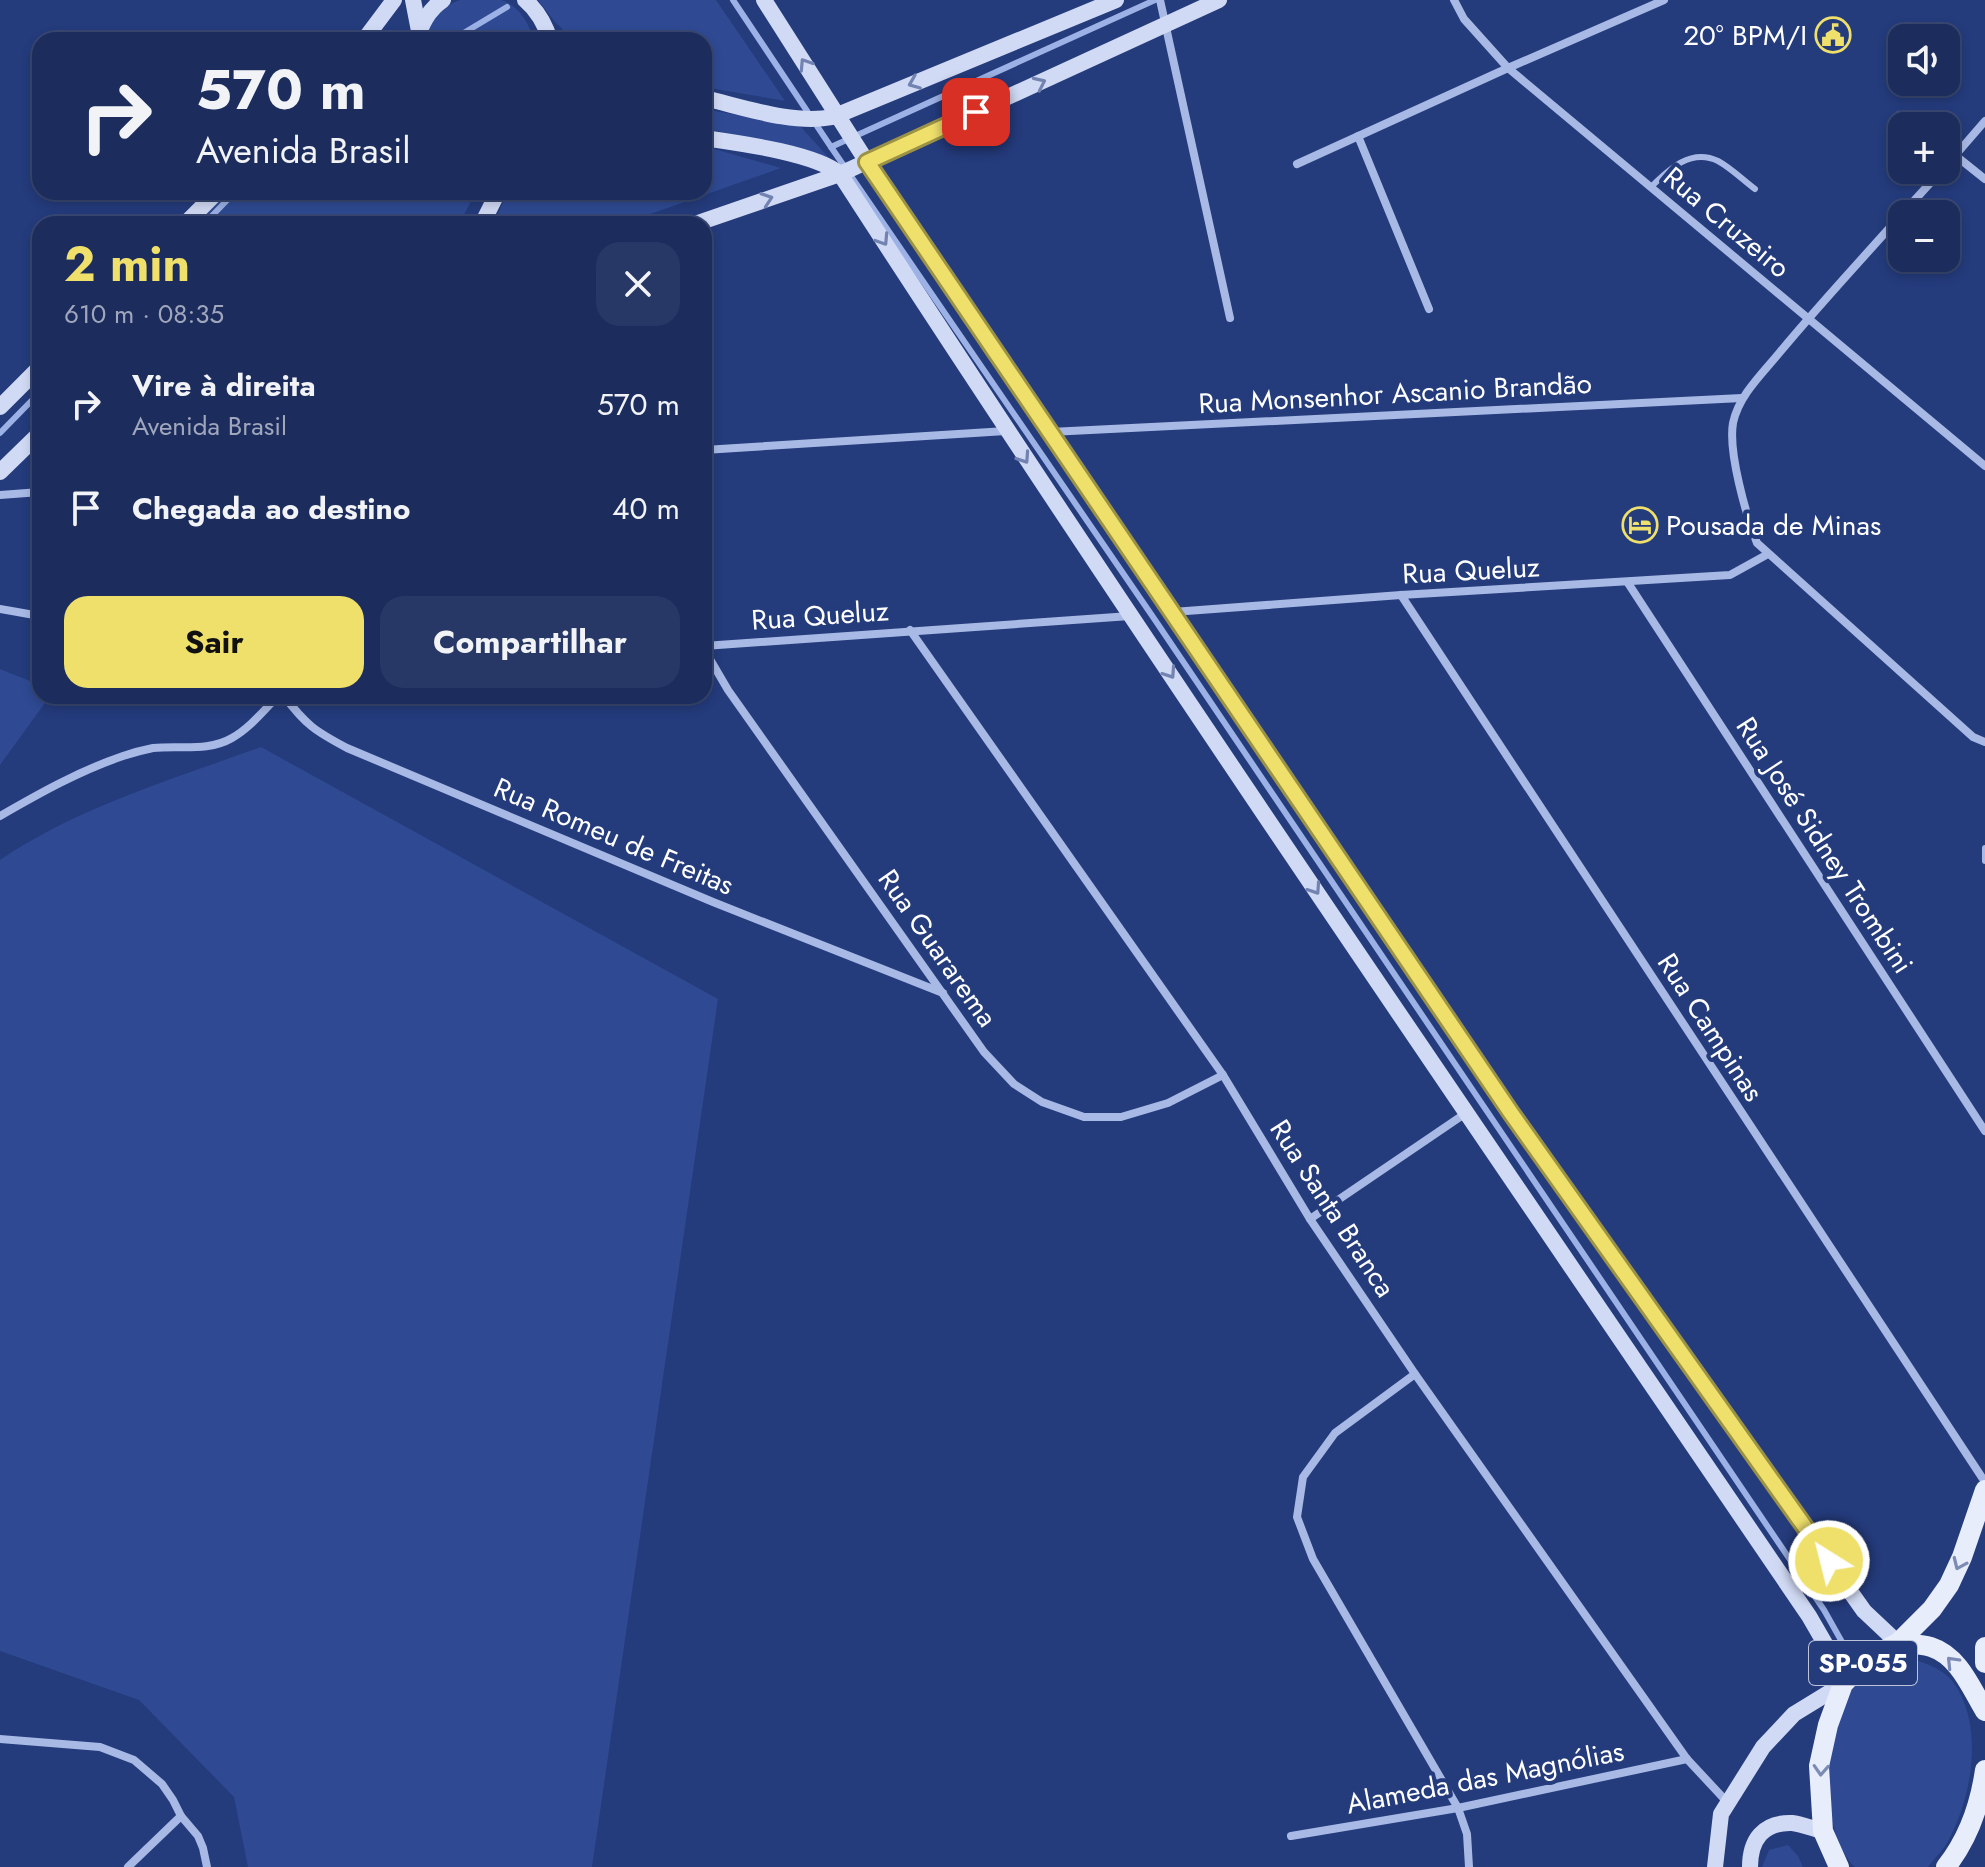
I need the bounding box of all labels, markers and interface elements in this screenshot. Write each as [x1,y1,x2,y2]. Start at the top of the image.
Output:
place label: 20º BPM/I [1683,15,1807,56]
public building icon: 20º BPM/I [1814,16,1852,54]
map controls [1888,24,1960,272]
button: sound [1888,24,1960,96]
text: 570 m [196,49,366,130]
one-way arrow [800,59,815,73]
icon: right [64,64,168,168]
one-way arrow [908,74,922,90]
one-way arrow [1031,76,1046,92]
pin [942,78,1010,146]
icon: arrive [954,90,998,134]
button: + [1888,112,1960,184]
text: Avenida Brasil [196,124,411,176]
street label: Rua Cruzeiro [1654,157,1799,288]
one-way arrow [760,193,774,209]
button: − [1888,200,1960,272]
text: 2 min [64,230,190,299]
one-way arrow [873,231,888,246]
button: close [596,242,680,326]
text: 610 m · 08:35 [64,295,224,333]
street label: Rua Monsenhor Ascanio Brandão [1197,363,1593,424]
text: Vire à direita [132,364,316,407]
icon: right [64,382,108,426]
text: 570 m [597,383,680,426]
text: Avenida Brasil [132,407,287,445]
one-way arrow [1015,449,1030,463]
icon: arrive [64,486,108,530]
text: Chegada ao destino [132,487,410,530]
text: 40 m [612,487,680,530]
place label: Pousada de Minas [1666,505,1881,546]
hotel icon: Pousada de Minas [1621,506,1659,544]
street label: Rua Queluz [1401,546,1541,595]
street label: Rua Queluz [750,590,890,641]
button: Sair [64,596,364,688]
button: Compartilhar [380,596,680,688]
one-way arrow [1160,665,1175,679]
street label: Rua José Sidney Trombini [1726,709,1923,982]
street label: Rua Romeu de Freitas [487,767,740,906]
street label: Rua Guararema [868,861,1007,1035]
one-way arrow [1305,880,1320,895]
street label: Rua Campinas [1647,945,1774,1109]
street label: Rua Santa Branca [1260,1111,1405,1305]
position arrow [1787,1519,1871,1603]
one-way arrow [1953,1555,1969,1570]
road number: SP-055 [1809,1641,1917,1685]
one-way arrow [1947,1657,1962,1671]
street label: Alameda das Magnólias [1343,1730,1628,1825]
one-way arrow [1812,1764,1829,1777]

